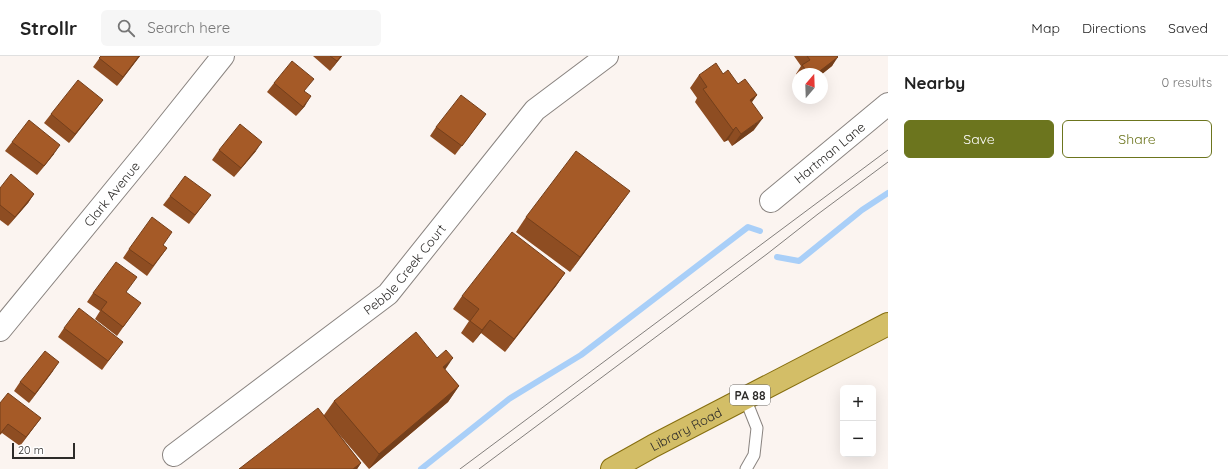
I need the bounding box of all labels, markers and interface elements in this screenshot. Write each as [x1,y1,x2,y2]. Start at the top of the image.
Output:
search box [101,10,381,46]
text: Strollr [20,16,77,40]
icon: search [115,17,137,39]
text: Search here [147,18,230,37]
text: Map [1031,19,1060,37]
text: Directions [1082,19,1146,37]
text: Saved [1168,19,1208,37]
north arrow [792,68,828,104]
text: Nearby [904,72,965,93]
text: 0 results [1161,74,1212,90]
street label: Hartman Lane [791,119,868,186]
button: Save [904,120,1054,158]
button: Share [1062,120,1212,158]
street label: Clark Avenue [80,158,143,230]
street label: Pebble Creek Court [360,221,449,318]
road number: PA 88 [730,385,770,405]
map controls [840,385,876,457]
button: + [840,385,876,421]
street label: Library Road [647,404,724,454]
button: − [840,421,876,457]
scale bar [12,441,75,460]
text: 20 m [18,443,44,457]

